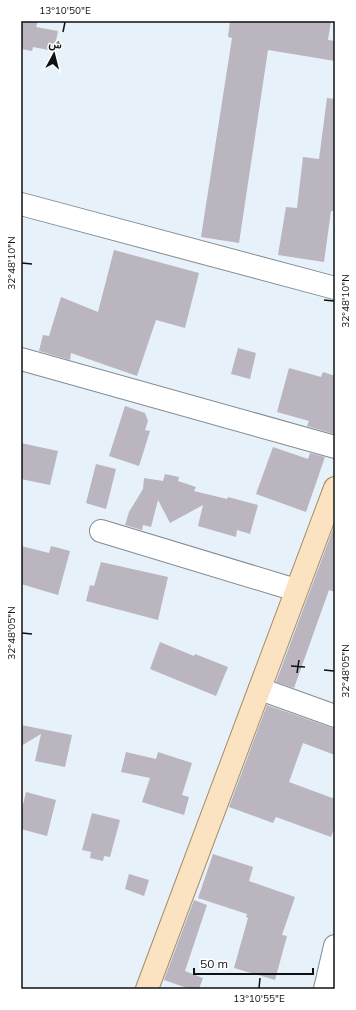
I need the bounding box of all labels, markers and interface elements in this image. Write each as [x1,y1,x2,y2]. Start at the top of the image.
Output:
text: 13°10'50"E [39,4,91,17]
north arrow [34,34,74,74]
text: ش [48,36,63,52]
text: 32°48'10"N [5,236,18,290]
text: 32°48'10"N [339,274,352,328]
text: 32°48'05"N [5,606,18,660]
text: 32°48'05"N [339,644,352,698]
scale bar [194,950,313,976]
text: 50 m [200,956,228,971]
text: 13°10'55"E [233,992,285,1005]

